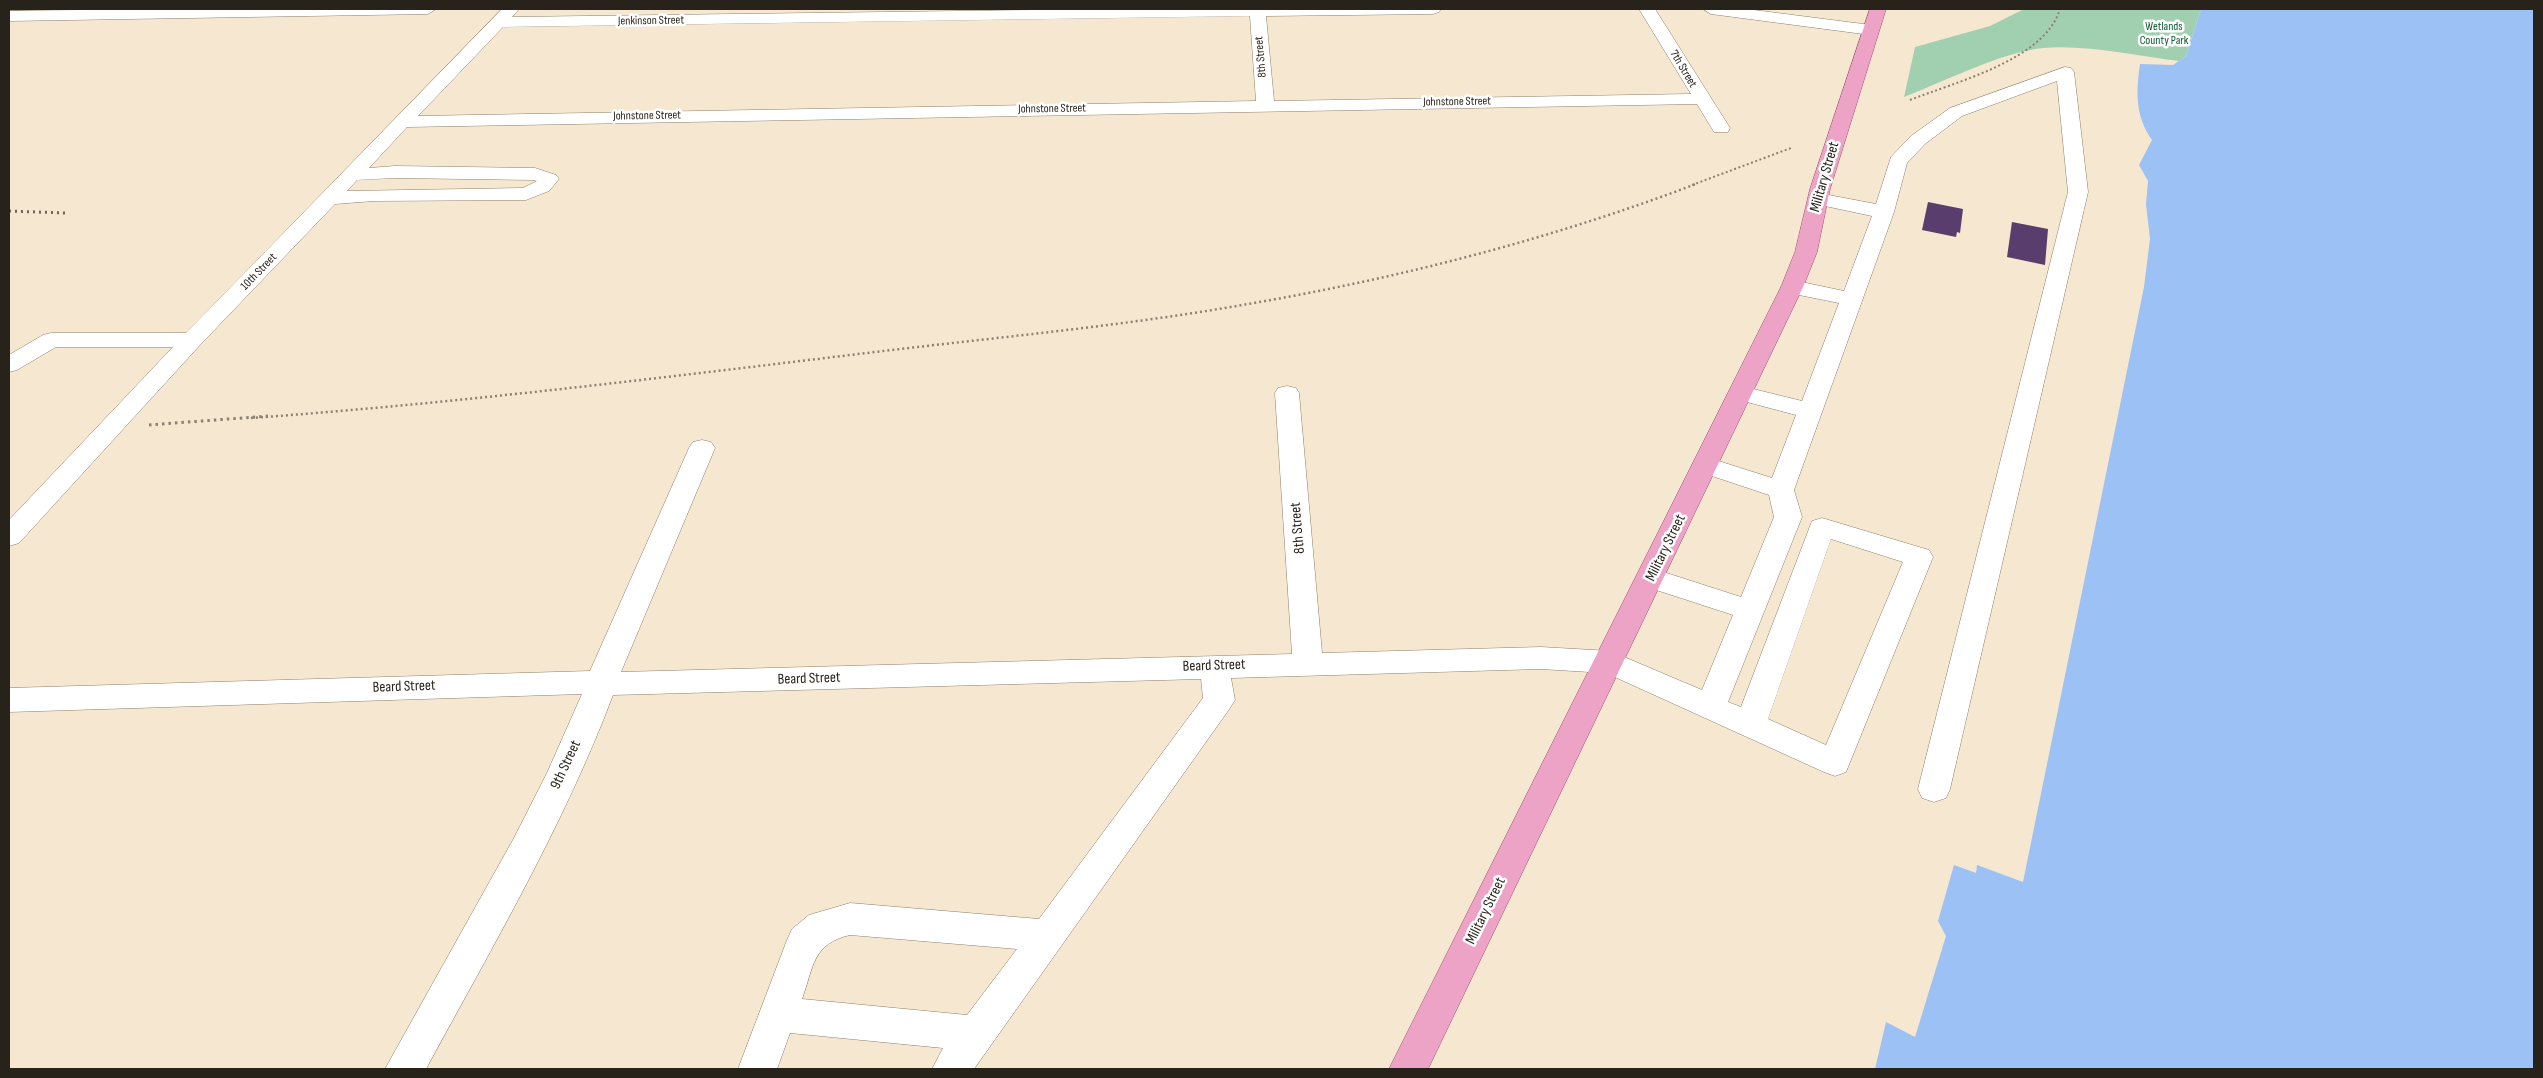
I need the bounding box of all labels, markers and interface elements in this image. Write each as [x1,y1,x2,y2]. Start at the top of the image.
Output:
street label: Jenkinson Street [618,13,684,29]
park label: Wetlands County Park [2140,20,2188,48]
street label: 8th Street [1252,36,1270,78]
street label: 7th Street [1666,48,1700,90]
street label: Johnstone Street [1423,94,1491,110]
street label: Johnstone Street [1018,101,1086,117]
street label: Johnstone Street [613,108,681,124]
street label: Military Street [1806,140,1844,214]
street label: 10th Street [238,251,280,293]
street label: 8th Street [1287,502,1309,554]
street label: Military Street [1642,512,1690,584]
street label: Beard Street [1182,656,1246,676]
street label: Beard Street [777,669,841,689]
street label: Beard Street [372,677,436,697]
street label: 9th Street [547,738,585,792]
street label: Military Street [1462,875,1510,947]

